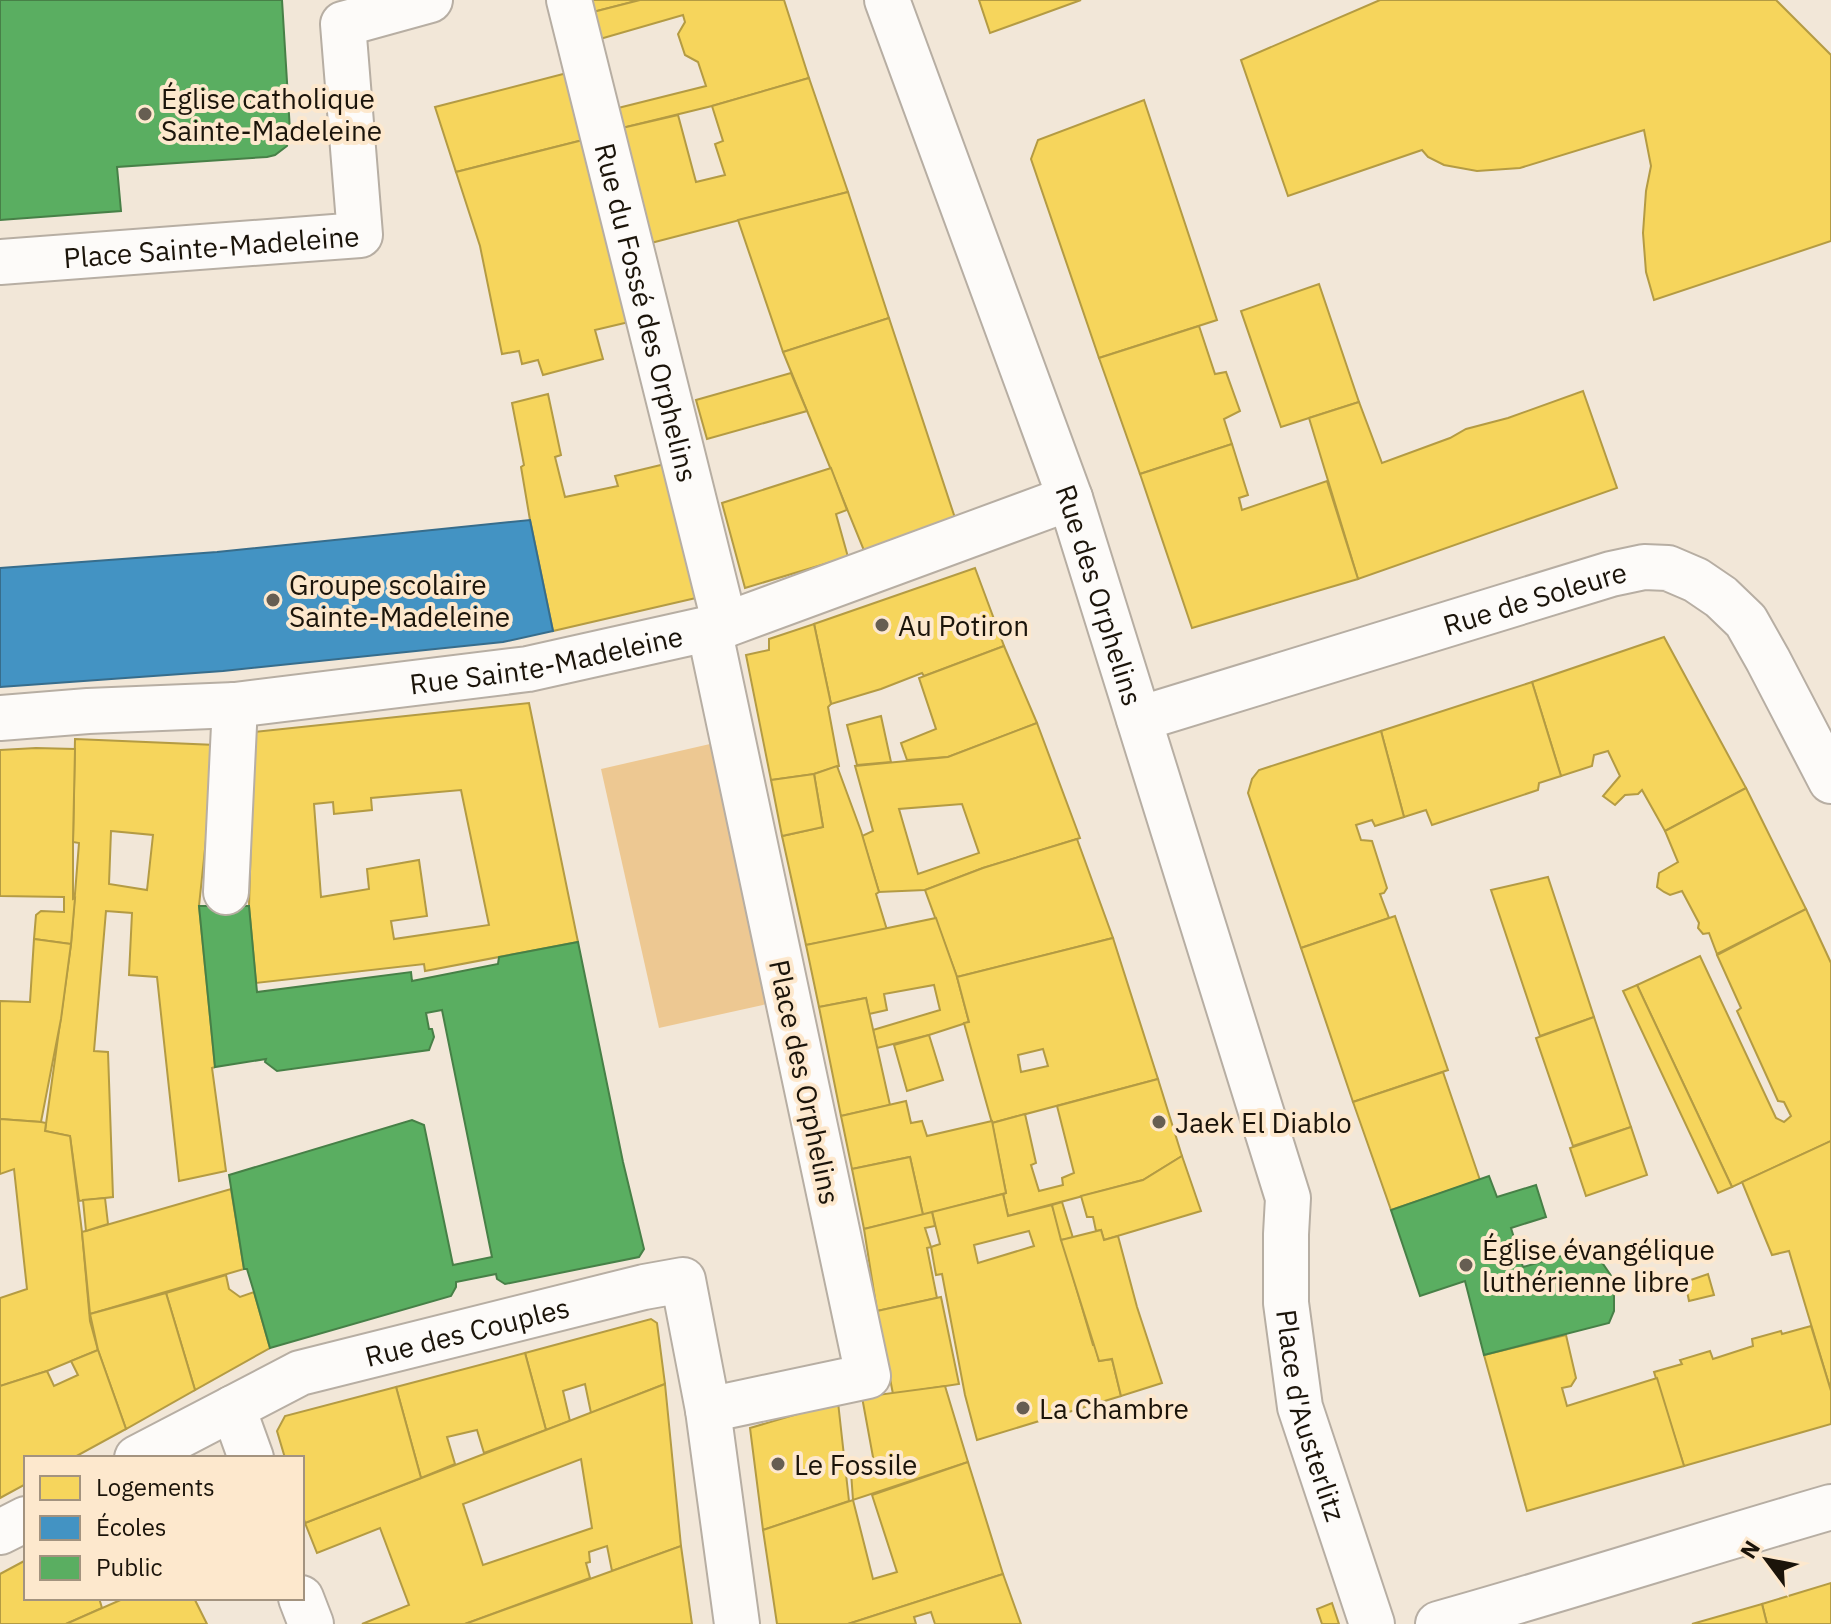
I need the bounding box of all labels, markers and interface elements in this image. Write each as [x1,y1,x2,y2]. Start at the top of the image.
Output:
place label: Église catholique Sainte-Madeleine [161,80,382,149]
marker: Église catholique Sainte-Madeleine [136,105,154,123]
street label: Rue du Fossé des Orphelins [587,139,707,486]
street label: Place Sainte-Madeleine [62,217,361,276]
street label: Rue des Orphelins [1048,479,1152,710]
street label: Rue de Soleure [1438,553,1630,643]
place label: Groupe scolaire Sainte-Madeleine [289,566,510,635]
marker: Groupe scolaire Sainte-Madeleine [264,591,282,609]
place label: Au Potiron [898,607,1029,644]
marker: Au Potiron [873,616,891,634]
street label: Rue Sainte-Madeleine [407,617,686,702]
street label: Place des Orphelins [761,956,849,1208]
place label: Jaek El Diablo [1175,1104,1352,1141]
marker: Jaek El Diablo [1150,1113,1168,1131]
place label: Église évangélique luthérienne libre [1482,1231,1715,1300]
marker: Église évangélique luthérienne libre [1457,1256,1475,1274]
street label: Rue des Couples [361,1288,573,1375]
street label: Place d'Austerlitz [1269,1307,1355,1526]
place label: La Chambre [1039,1390,1189,1427]
marker: La Chambre [1014,1399,1032,1417]
place label: Le Fossile [794,1446,917,1483]
marker: Le Fossile [769,1455,787,1473]
legend [24,1456,304,1600]
text: Logements [96,1471,215,1503]
text: Écoles [96,1511,167,1543]
north arrow [1727,1520,1807,1600]
text: N [1733,1535,1766,1564]
text: Public [96,1551,163,1583]

